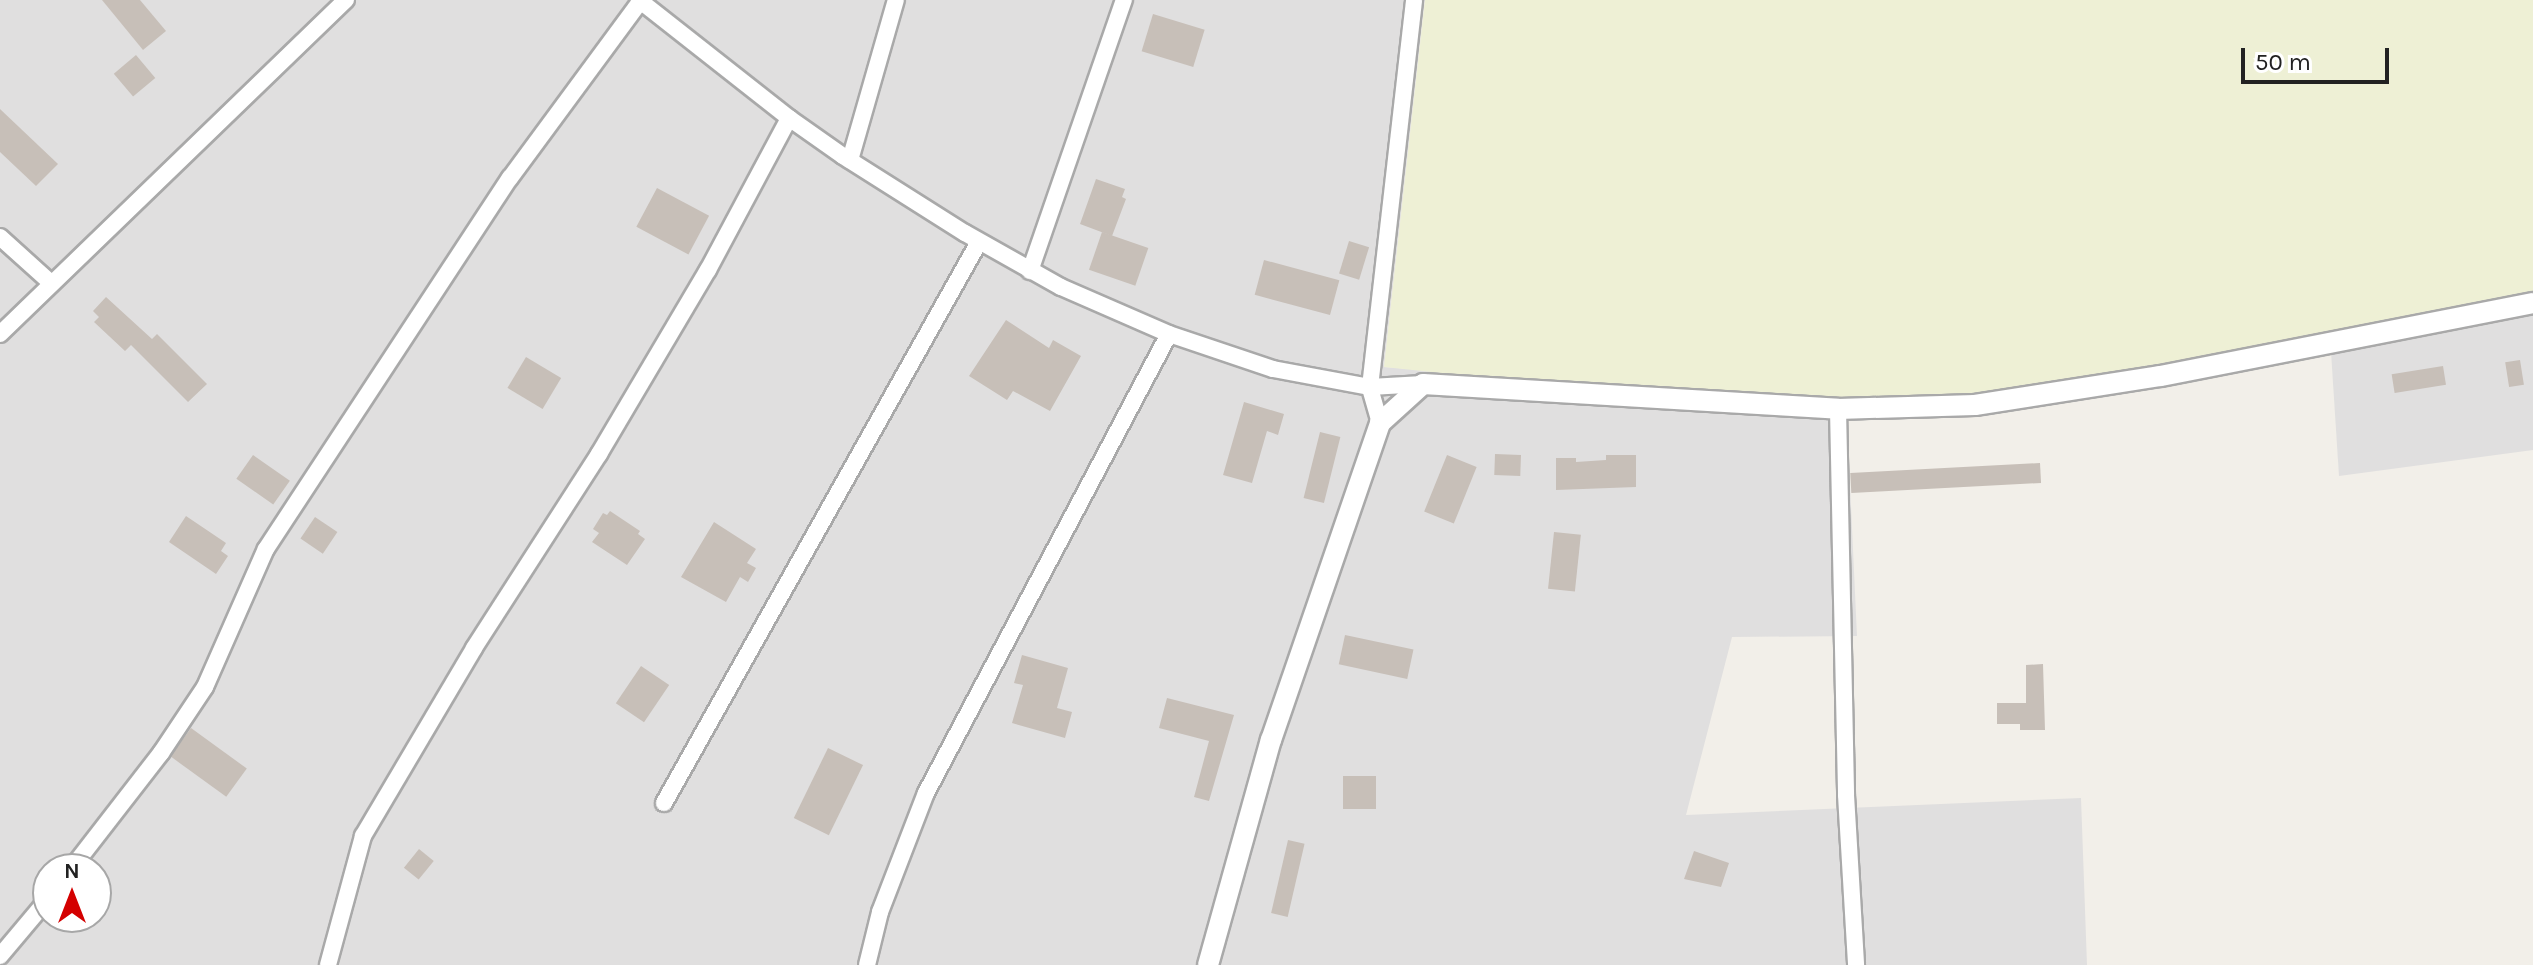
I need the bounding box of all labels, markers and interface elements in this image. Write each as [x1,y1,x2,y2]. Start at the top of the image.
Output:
scale bar [2245,32,2393,82]
text: 50 m [2255,48,2311,76]
north arrow [32,853,112,933]
text: N [64,858,80,884]

